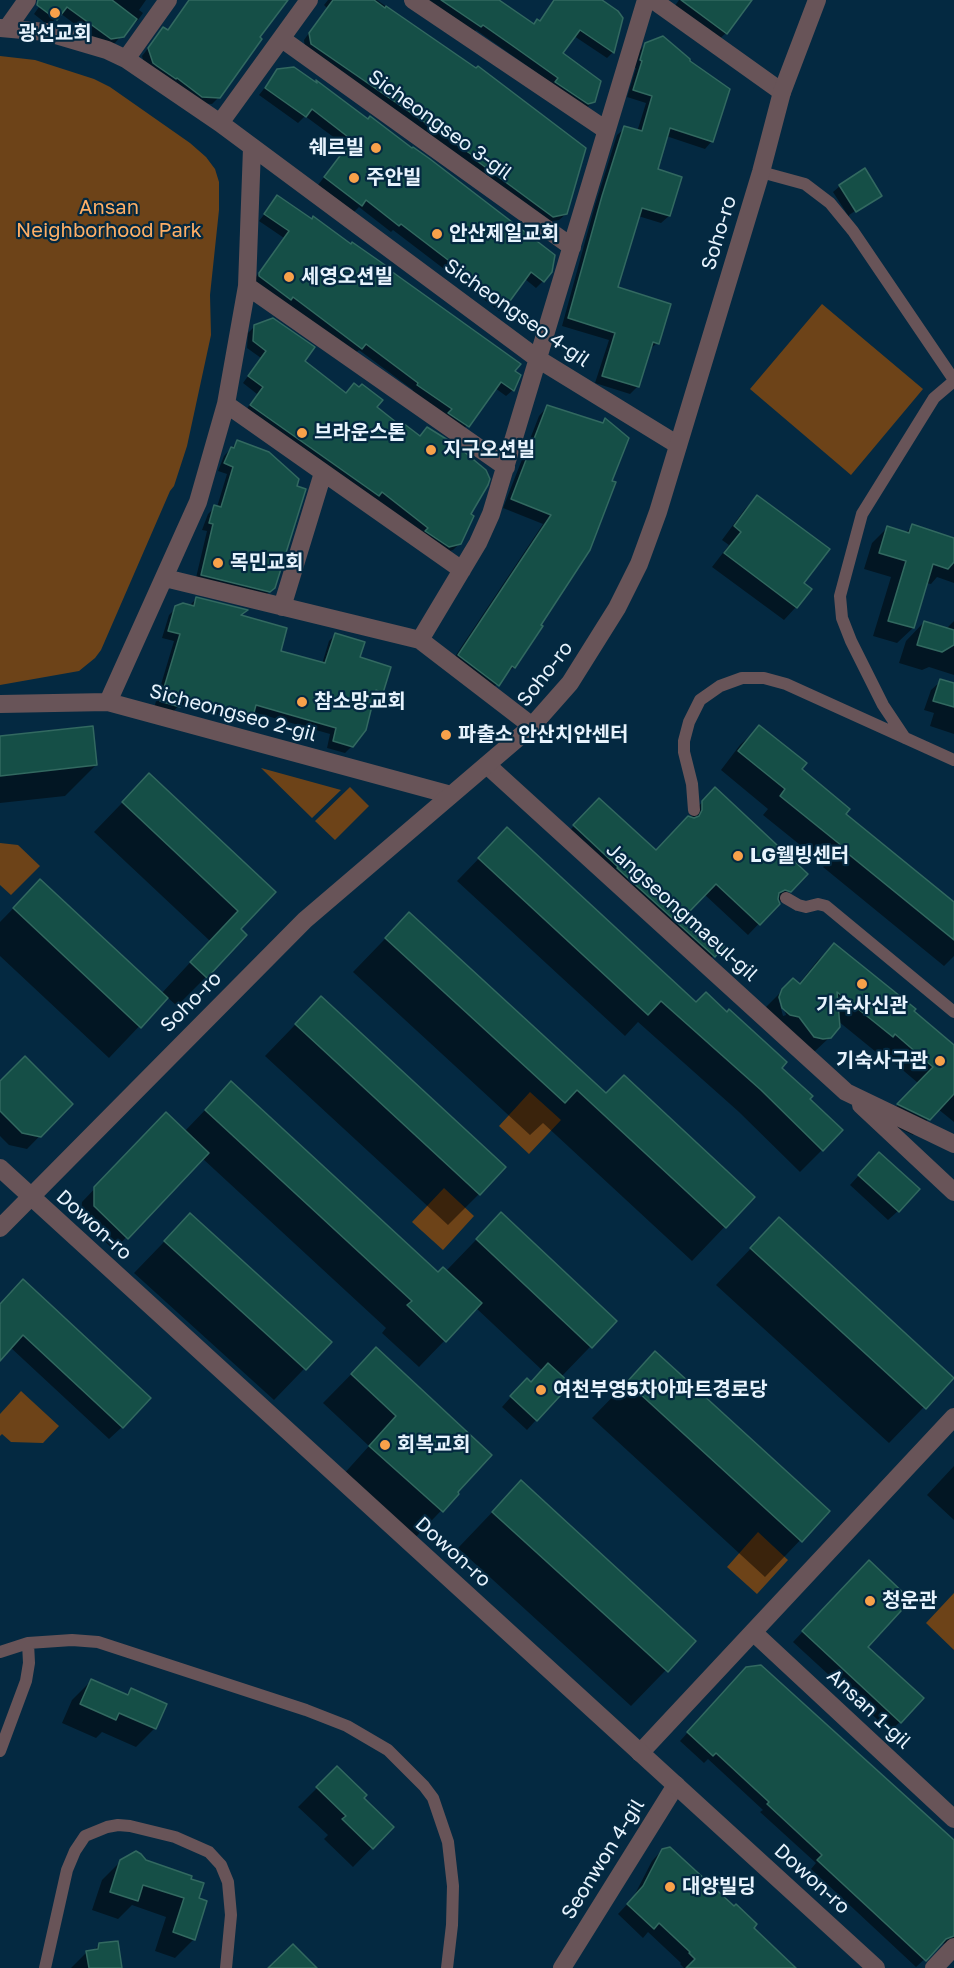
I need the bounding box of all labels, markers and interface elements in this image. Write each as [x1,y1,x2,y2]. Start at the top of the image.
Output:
marker: 광선교회 [48,6,62,20]
place label: 광선교회 [18,22,92,46]
street label: Sicheongseo 3-gil [363,65,517,185]
place label: 쉐르빌 [309,136,364,160]
marker: 쉐르빌 [369,141,383,155]
place label: 주안빌 [366,166,421,190]
marker: 주안빌 [347,171,361,185]
street label: Soho-ro [696,193,742,273]
park label: Ansan Neighborhood Park [16,196,202,243]
place label: 안산제일교회 [449,222,559,246]
marker: 안산제일교회 [430,227,444,241]
street label: Sicheongseo 4-gil [439,254,595,372]
place label: 세영오션빌 [301,265,393,289]
marker: 세영오션빌 [282,270,296,284]
place label: 브라운스톤 [314,421,406,445]
marker: 브라운스톤 [295,426,309,440]
place label: 지구오션빌 [443,438,535,462]
marker: 지구오션빌 [424,443,438,457]
place label: 목민교회 [230,551,304,575]
marker: 목민교회 [211,556,225,570]
street label: Soho-ro [512,637,578,711]
street label: Sicheongseo 2-gil [147,679,319,747]
place label: 참소망교회 [314,690,406,714]
marker: 참소망교회 [295,695,309,709]
place label: 파출소 안산치안센터 [458,723,629,747]
marker: 파출소 안산치안센터 [439,728,453,742]
street label: Jangseongmaeul-gil [601,838,763,986]
place label: LG웰빙센터 [750,844,849,868]
marker: LG웰빙센터 [731,849,745,863]
street label: Soho-ro [156,967,226,1037]
marker: 기숙사신관 [855,977,869,991]
place label: 기숙사신관 [816,994,908,1018]
place label: 기숙사구관 [836,1049,928,1073]
marker: 기숙사구관 [933,1054,947,1068]
street label: Dowon-ro [51,1185,137,1265]
place label: 여천부영5차아파트경로당 [553,1378,768,1402]
marker: 여천부영5차아파트경로당 [534,1383,548,1397]
place label: 회복교회 [397,1433,471,1457]
marker: 회복교회 [378,1438,392,1452]
street label: Dowon-ro [410,1512,496,1592]
place label: 청운관 [882,1589,937,1613]
marker: 청운관 [863,1594,877,1608]
street label: Ansan 1-gil [822,1664,916,1754]
street label: Seonwon 4-gil [556,1794,650,1924]
street label: Dowon-ro [769,1839,855,1919]
place label: 대양빌딩 [682,1875,756,1899]
marker: 대양빌딩 [663,1880,677,1894]

